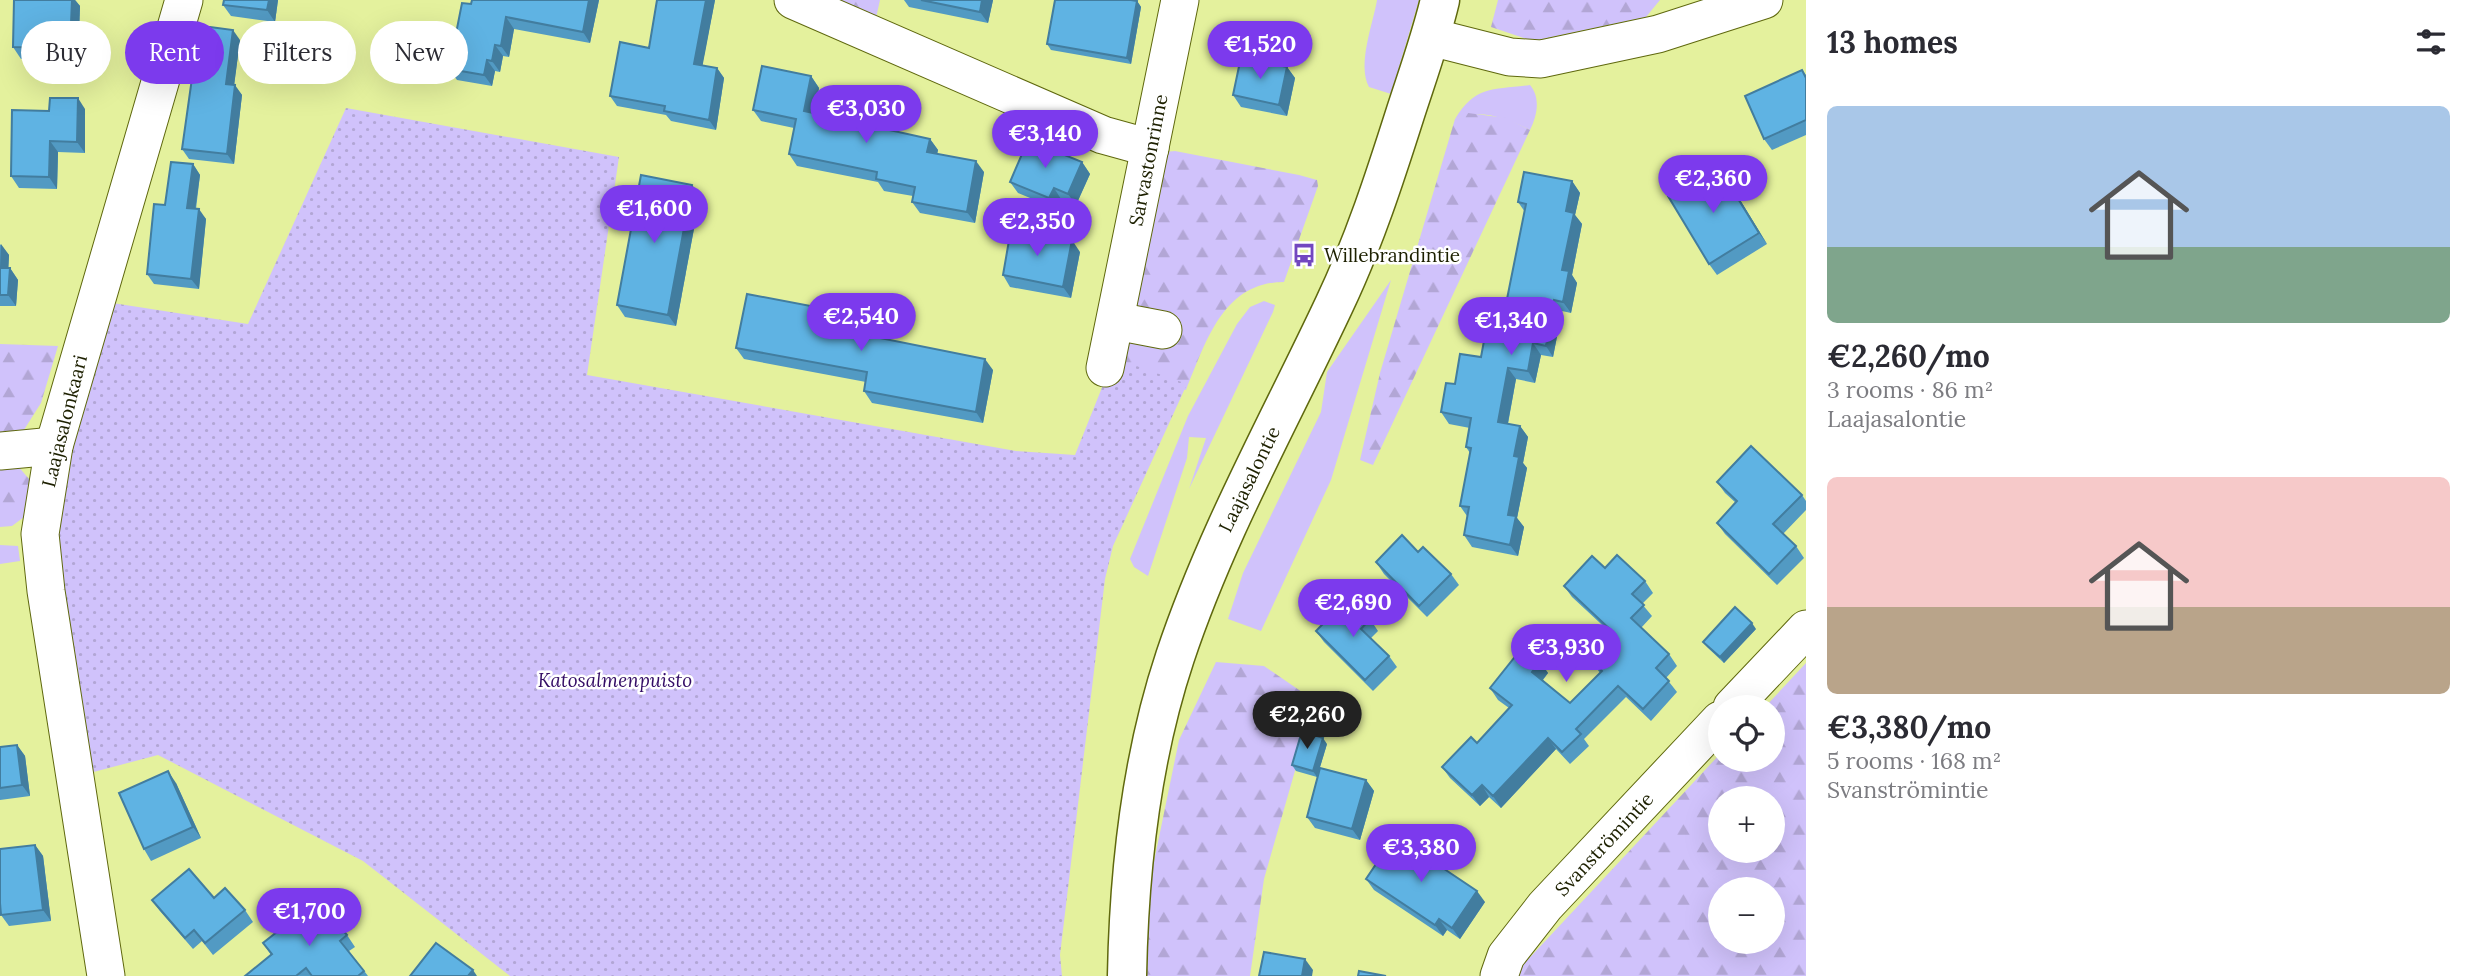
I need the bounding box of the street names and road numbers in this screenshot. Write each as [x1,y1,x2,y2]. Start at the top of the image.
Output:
street label: Sarvastonrinne [1123,92,1173,228]
street label: Laajasalonkaari [36,352,92,490]
street label: Laajasalontie [1213,422,1285,536]
street label: Svanströmintie [1550,787,1658,901]

